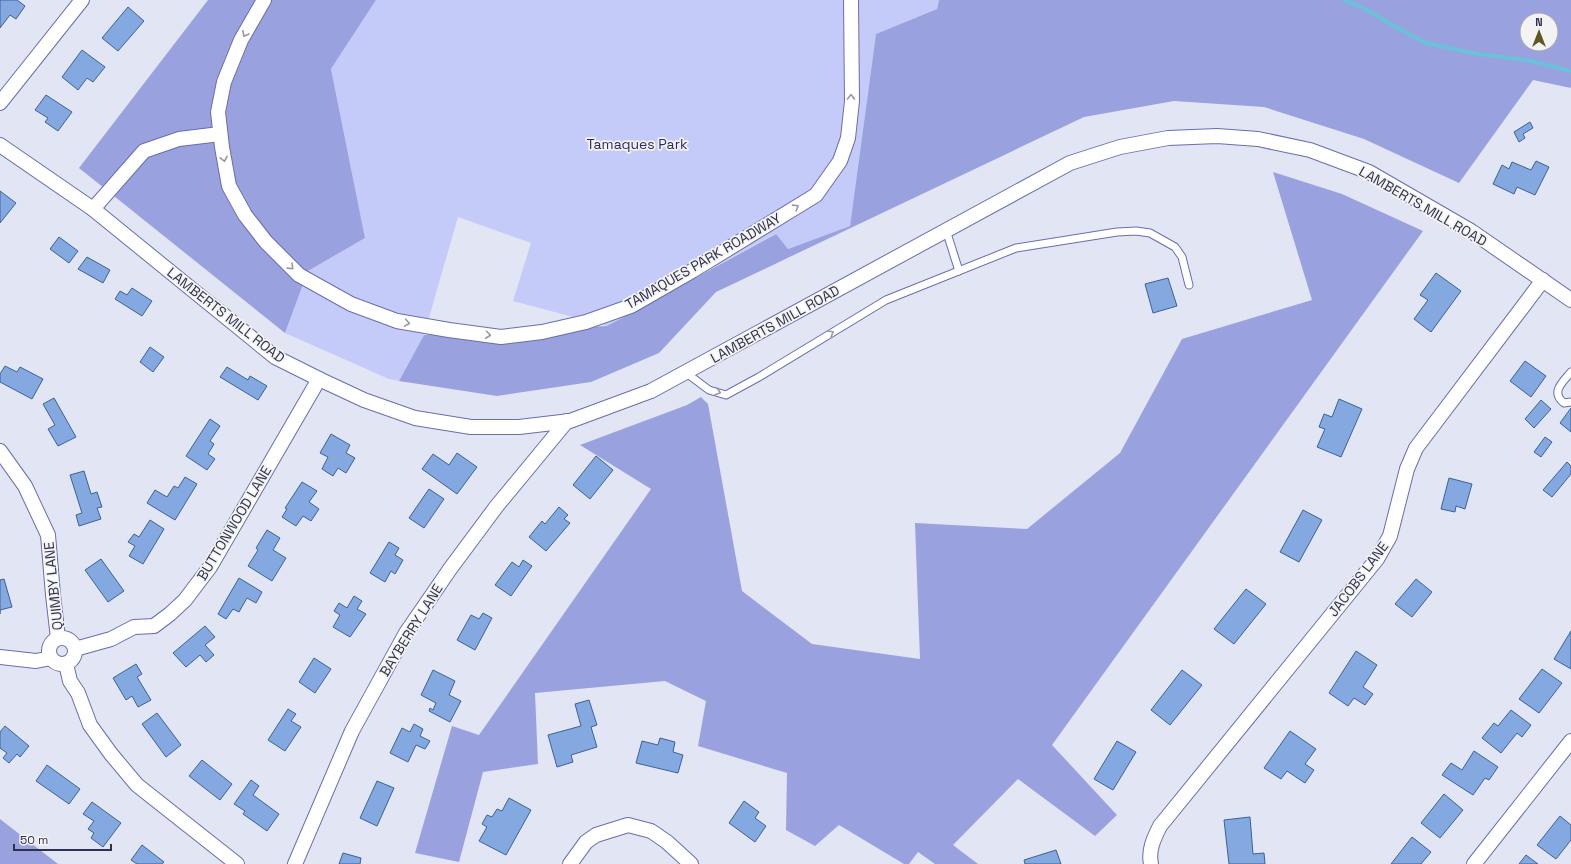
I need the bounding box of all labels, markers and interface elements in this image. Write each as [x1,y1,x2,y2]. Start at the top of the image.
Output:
north arrow [1519,12,1559,52]
text: N [1535,15,1543,29]
one-way arrow [242,30,249,37]
one-way arrow [847,94,856,100]
park label: Tamaques Park [587,135,688,153]
one-way arrow [219,156,228,162]
street label: LAMBERTS MILL ROAD [1356,162,1490,250]
one-way arrow [792,204,799,212]
street label: TAMAQUES PARK ROADWAY [622,209,785,313]
one-way arrow [286,262,294,270]
street label: LAMBERTS MILL ROAD [163,263,289,367]
street label: LAMBERTS MILL ROAD [707,281,843,367]
one-way arrow [404,318,410,326]
one-way arrow [485,330,491,339]
one-way arrow [827,331,834,338]
one-way arrow [714,387,721,396]
street label: BUTTONWOOD LANE [193,462,275,583]
street label: JACOBS LANE [1324,538,1392,620]
street label: QUIMBY LANE [39,541,67,631]
street label: BAYBERRY LANE [375,580,447,680]
scale bar [14,826,111,852]
text: 50 m [20,832,48,848]

